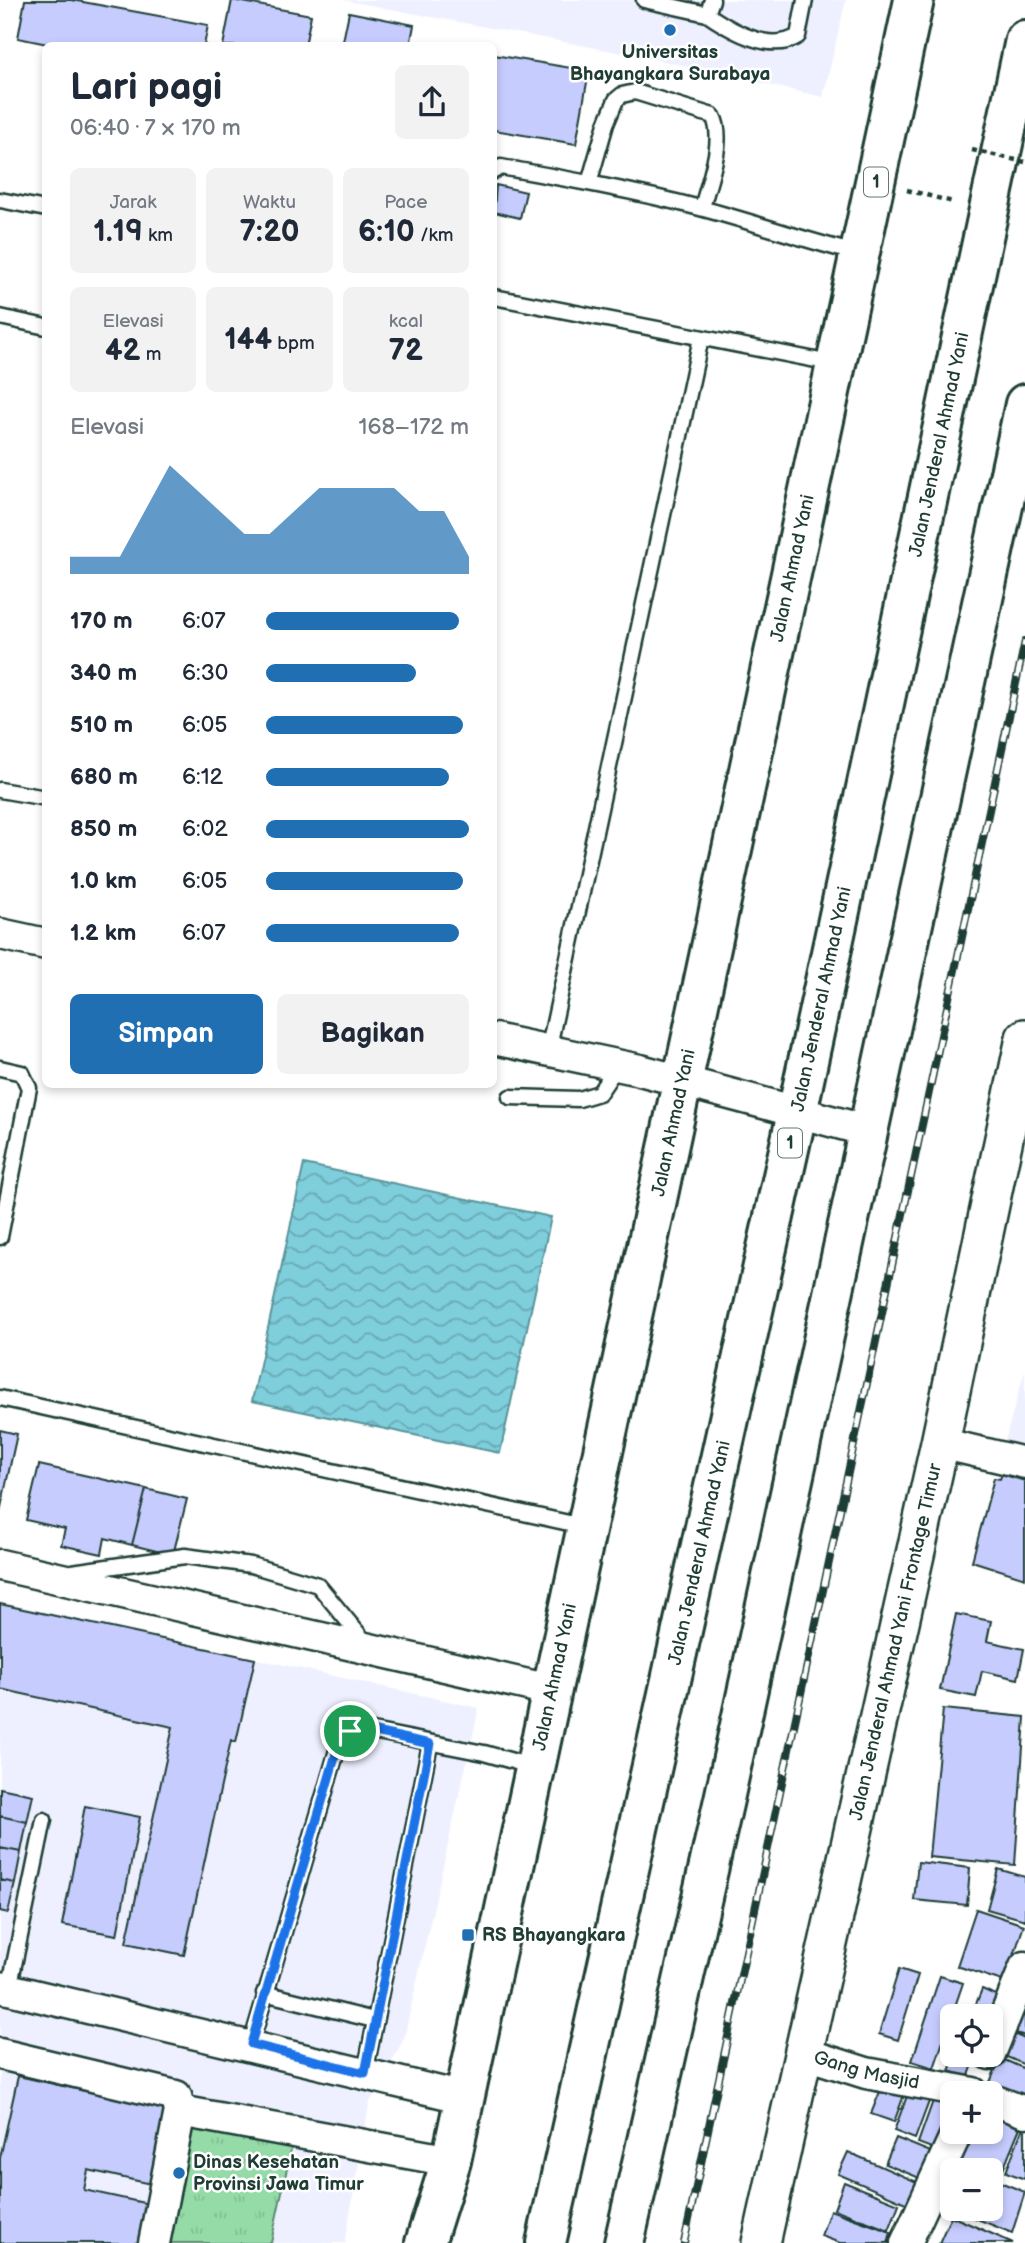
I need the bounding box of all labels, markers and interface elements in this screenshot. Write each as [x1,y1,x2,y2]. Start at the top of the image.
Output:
marker: Universitas Bhayangkara Surabaya [662,22,678,38]
place label: Universitas Bhayangkara Surabaya [570,41,770,86]
text: Lari pagi [70,65,222,110]
button: share [395,65,469,139]
text: 06:40 · 7 × 170 m [70,114,241,142]
road number: 1 [864,168,888,196]
text: Jarak [110,191,157,214]
text: Waktu [243,191,296,214]
text: Pace [384,191,427,214]
text: 1.19 [93,214,143,250]
text: 7:20 [240,214,299,250]
text: 6:10 [358,214,415,250]
text: km [143,224,173,247]
text: /km [415,224,454,247]
text: Elevasi [103,310,164,333]
text: kcal [389,310,423,333]
text: 144 [224,322,272,358]
street label: Jalan Jenderal Ahmad Yani [904,330,974,559]
text: bpm [272,332,315,355]
text: 42 [105,333,141,369]
text: 72 [389,333,423,369]
text: m [141,343,161,366]
text: Elevasi [70,413,144,441]
text: 168–172 m [358,413,469,441]
street label: Jalan Ahmad Yani [765,492,819,644]
text: 170 m [70,607,133,635]
text: 6:07 [182,607,226,635]
text: 340 m [70,659,137,687]
text: 6:30 [182,659,228,687]
text: 510 m [70,711,133,739]
text: 6:05 [182,711,227,739]
text: 680 m [70,763,138,791]
text: 6:12 [182,763,223,791]
text: 850 m [70,815,137,843]
text: 6:02 [182,815,228,843]
text: 1.0 km [70,867,137,895]
text: 6:05 [182,867,227,895]
street label: Jalan Jenderal Ahmad Yani [786,885,856,1114]
text: 1.2 km [70,919,136,947]
text: 6:07 [182,919,226,947]
button: Simpan [70,994,263,1074]
button: Bagikan [277,994,469,1074]
street label: Jalan Ahmad Yani [647,1047,700,1198]
road number: 1 [778,1128,802,1158]
street label: Jalan Jenderal Ahmad Yani [663,1438,735,1667]
street label: Jalan Jenderal Ahmad Yani Frontage Timur [844,1460,947,1822]
street label: Jalan Ahmad Yani [528,1601,582,1753]
pin [320,1701,380,1761]
icon: arrive [331,1712,369,1750]
place label: RS Bhayangkara [482,1924,626,1947]
marker: RS Bhayangkara [460,1927,476,1943]
map controls [940,2004,1003,2221]
button: locate [940,2004,1003,2067]
street label: Gang Masjid [811,2046,921,2094]
button: + [940,2081,1003,2144]
place label: Dinas Kesehatan Provinsi Jawa Timur [193,2151,364,2196]
button: − [940,2158,1003,2221]
marker: Dinas Kesehatan Provinsi Jawa Timur [171,2165,187,2181]

